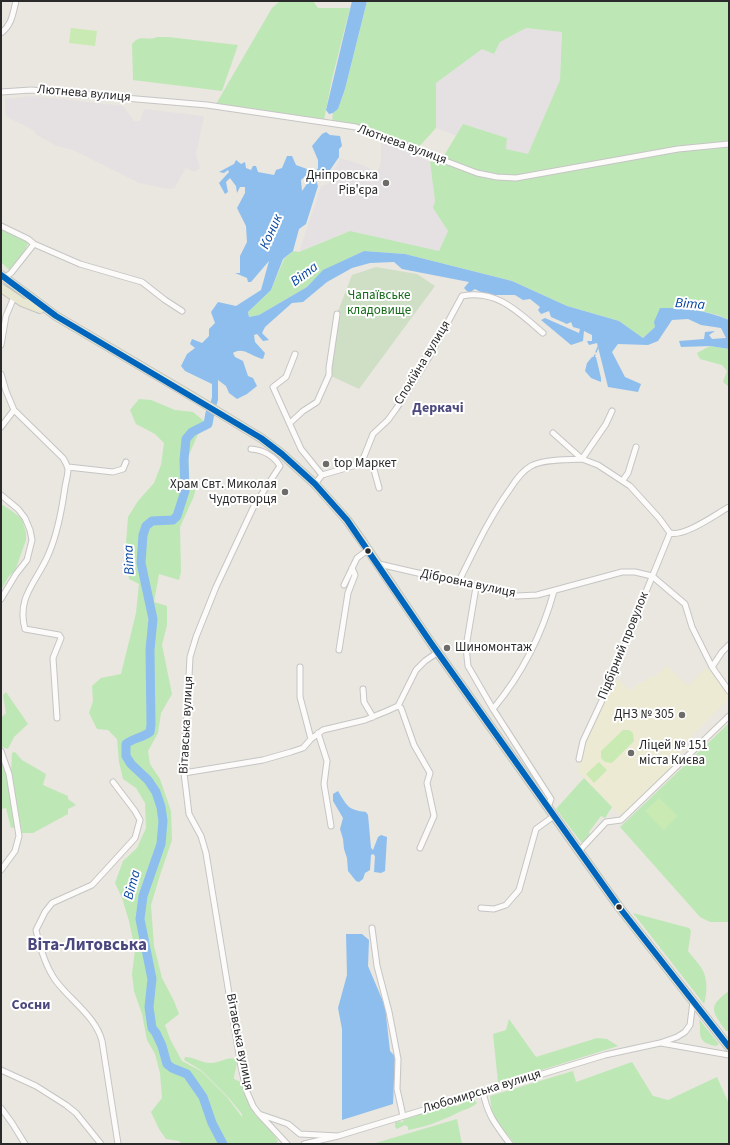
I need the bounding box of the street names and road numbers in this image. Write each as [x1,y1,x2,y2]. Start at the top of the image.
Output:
street label: Лютнева вулиця [37,82,131,106]
street label: Лютнева вулиця [355,122,449,168]
street label: Спокійна вулиця [392,318,454,408]
street label: Дібровна вулиця [419,566,517,602]
street label: Підбірний провулок [595,590,653,702]
street label: Вітавська вулиця [177,676,197,774]
street label: Вітавська вулиця [222,992,256,1092]
street label: Любомирська вулиця [421,1067,543,1117]

